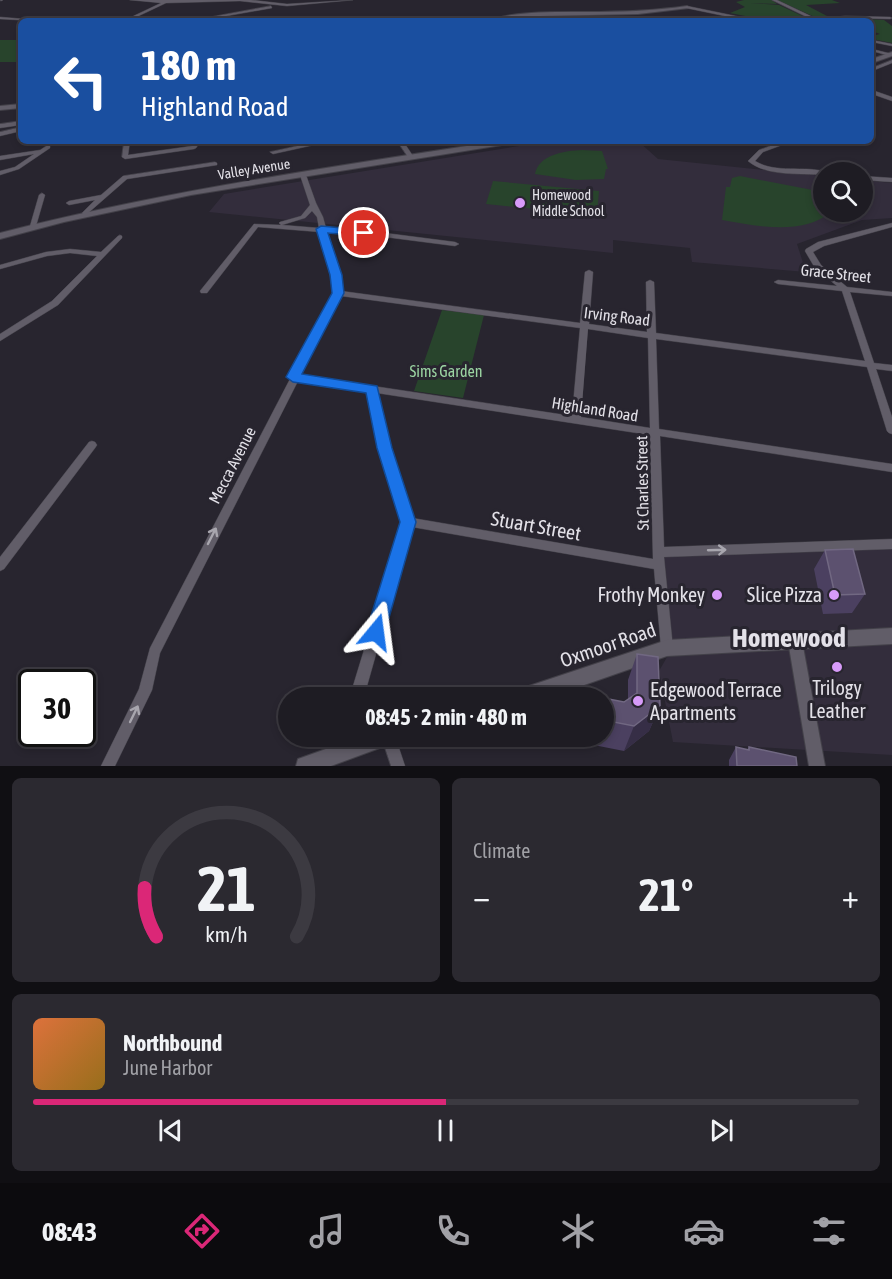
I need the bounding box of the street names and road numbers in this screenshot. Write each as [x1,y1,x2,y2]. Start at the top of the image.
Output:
street label: Valley Avenue [217,155,291,183]
street label: Grace Street [800,260,873,286]
street label: Irving Road [583,303,651,330]
street label: Highland Road [550,393,640,426]
street label: Mecca Avenue [205,424,259,506]
street label: St Charles Street [632,435,652,531]
street label: Stuart Street [489,506,583,545]
street label: Oxmoor Road [557,617,659,672]

